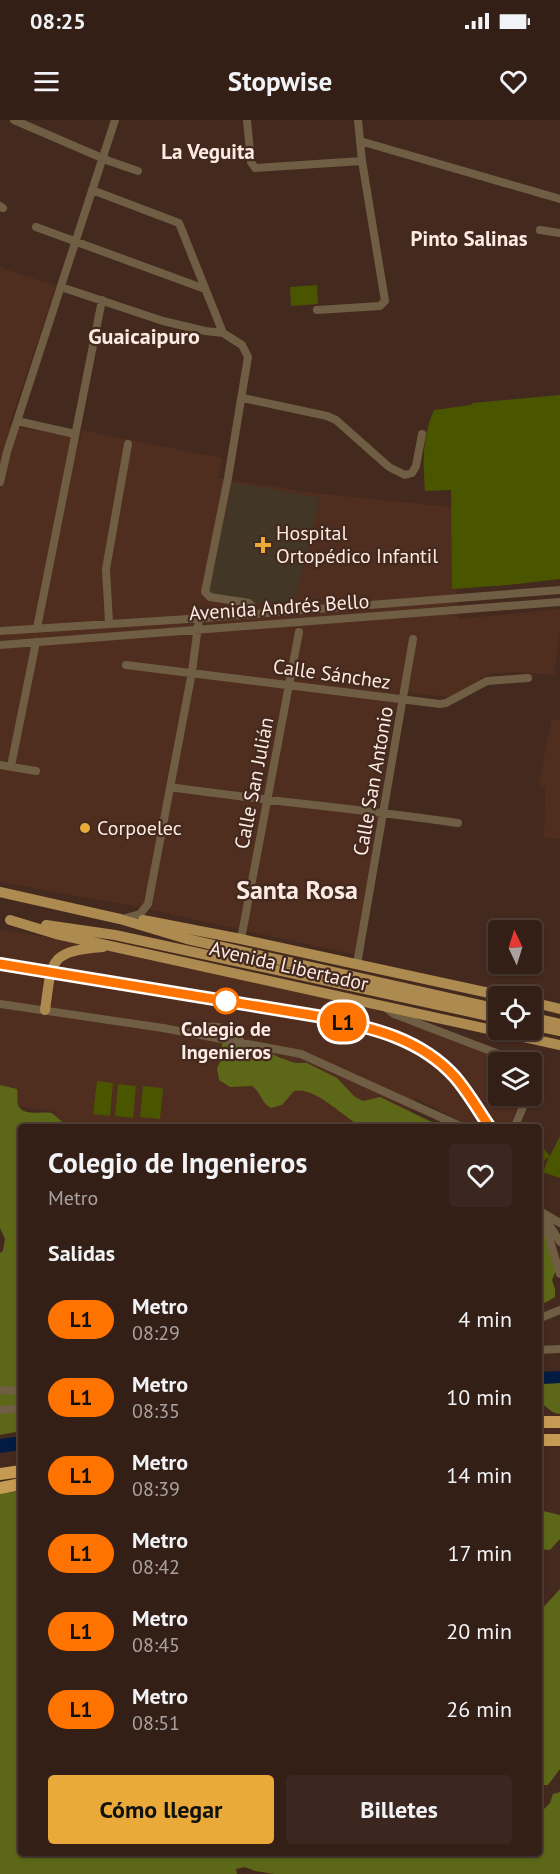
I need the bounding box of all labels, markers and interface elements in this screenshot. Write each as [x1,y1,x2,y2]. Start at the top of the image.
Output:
text: 08:25 [30,7,86,35]
text: Stopwise [228,64,332,98]
icon: menu [30,65,63,98]
icon: heart [497,65,530,98]
district label: La Veguita [161,138,255,165]
district label: Pinto Salinas [410,225,528,252]
district label: Guaicaipuro [88,322,200,350]
place label: Hospital Ortopédico Infantil [276,520,438,569]
marker: Hospital Ortopédico Infantil [254,536,272,554]
street label: Avenida Andrés Bello [188,588,370,626]
street label: Calle Sánchez [272,653,392,695]
street label: Calle San Antonio [347,704,399,858]
street label: Calle San Julián [228,715,280,851]
place label: Corpoelec [97,815,182,841]
marker: Corpoelec [78,821,92,835]
district label: Santa Rosa [236,873,358,906]
north arrow [488,920,542,974]
map controls [488,920,542,1106]
street label: Avenida Libertador [207,935,371,997]
button: locate [488,986,542,1040]
marker: Colegio de Ingenieros [213,988,239,1014]
line badge: L1 [316,1002,370,1042]
text: L1 [332,1009,354,1036]
place label: Colegio de Ingenieros [181,1016,271,1065]
button: layers [488,1052,542,1106]
text: Colegio de Ingenieros [48,1144,307,1181]
button: heart [449,1144,512,1207]
text: Metro [48,1185,98,1211]
text: Salidas [48,1239,115,1267]
text: Metro [132,1292,188,1320]
text: 4 min [458,1305,512,1333]
text: L1 [70,1306,92,1333]
text: 08:29 [132,1320,180,1346]
text: Metro [132,1370,188,1398]
text: 10 min [446,1383,512,1411]
text: L1 [70,1384,92,1411]
text: 08:35 [132,1398,180,1424]
text: Metro [132,1448,188,1476]
text: 14 min [446,1461,512,1489]
text: L1 [70,1462,92,1489]
text: 08:39 [132,1476,180,1502]
text: Metro [132,1526,188,1554]
text: 17 min [448,1539,512,1567]
text: L1 [70,1540,92,1567]
text: 08:42 [132,1554,180,1580]
text: Metro [132,1604,188,1632]
text: 20 min [446,1617,512,1645]
text: L1 [70,1618,92,1645]
text: 08:45 [132,1632,180,1658]
text: Metro [132,1682,188,1710]
text: 26 min [446,1695,512,1723]
text: L1 [70,1696,92,1723]
text: 08:51 [132,1710,180,1736]
button: Cómo llegar [48,1775,274,1844]
button: Billetes [286,1775,512,1844]

